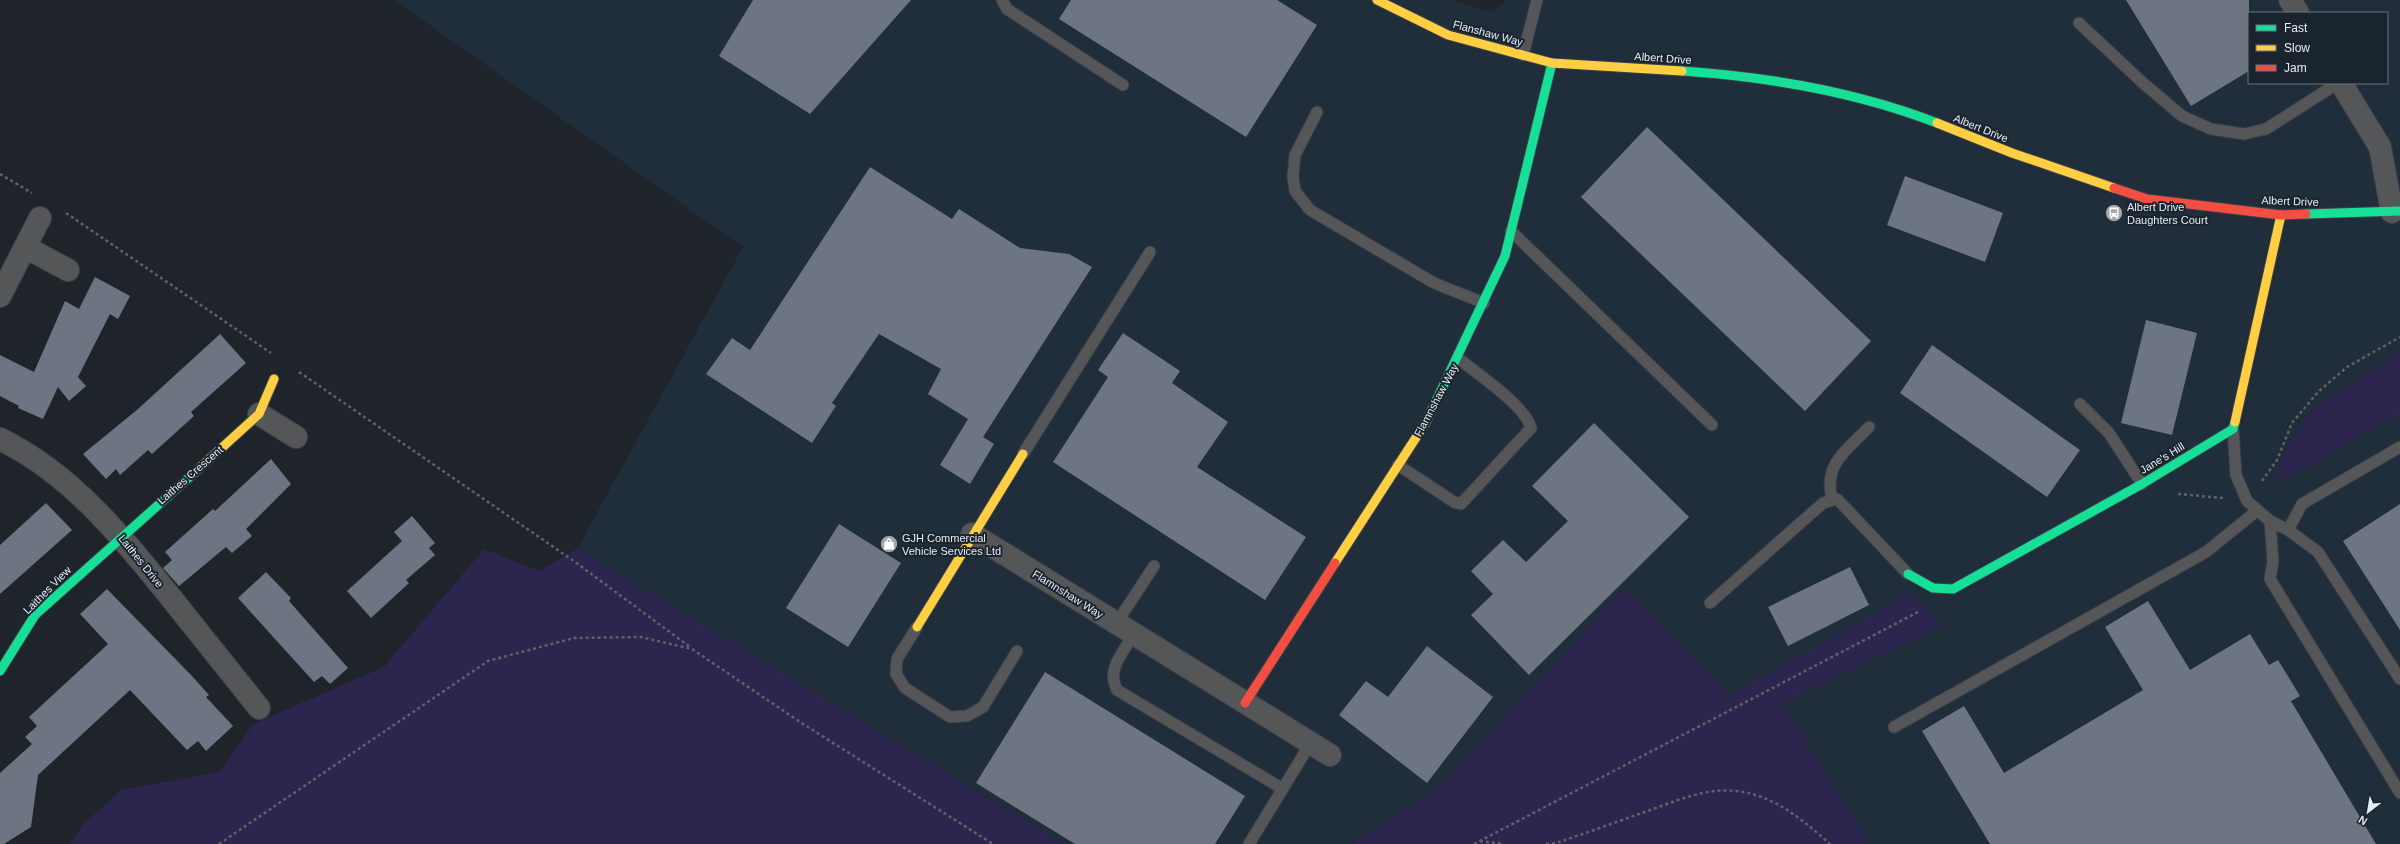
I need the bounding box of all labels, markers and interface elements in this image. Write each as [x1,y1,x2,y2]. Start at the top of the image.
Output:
legend [2248,12,2388,84]
street label: Flanshaw Way [1452,18,1525,48]
text: Fast [2284,21,2308,35]
text: Slow [2284,41,2310,55]
street label: Albert Drive [1634,50,1692,66]
text: Jam [2284,61,2307,75]
street label: Albert Drive [1952,112,2010,144]
street label: Albert Drive [2261,194,2319,208]
place label: Albert Drive Daughters Court [2127,201,2208,226]
bus stop icon: Albert Drive Daughters Court [2104,203,2124,223]
street label: Flamnshaw Way [1412,361,1461,439]
street label: Jane's Hill [2138,440,2186,476]
street label: Laithes Crescent [155,443,225,507]
street label: Laithes Drive [116,532,166,590]
place label: GJH Commercial Vehicle Services Ltd [902,532,1001,557]
shop icon: GJH Commercial Vehicle Services Ltd [879,534,899,554]
street label: Laithes View [21,564,73,616]
street label: Flamnshaw Way [1031,567,1106,621]
north arrow [2348,792,2388,832]
text: N [2356,813,2369,828]

